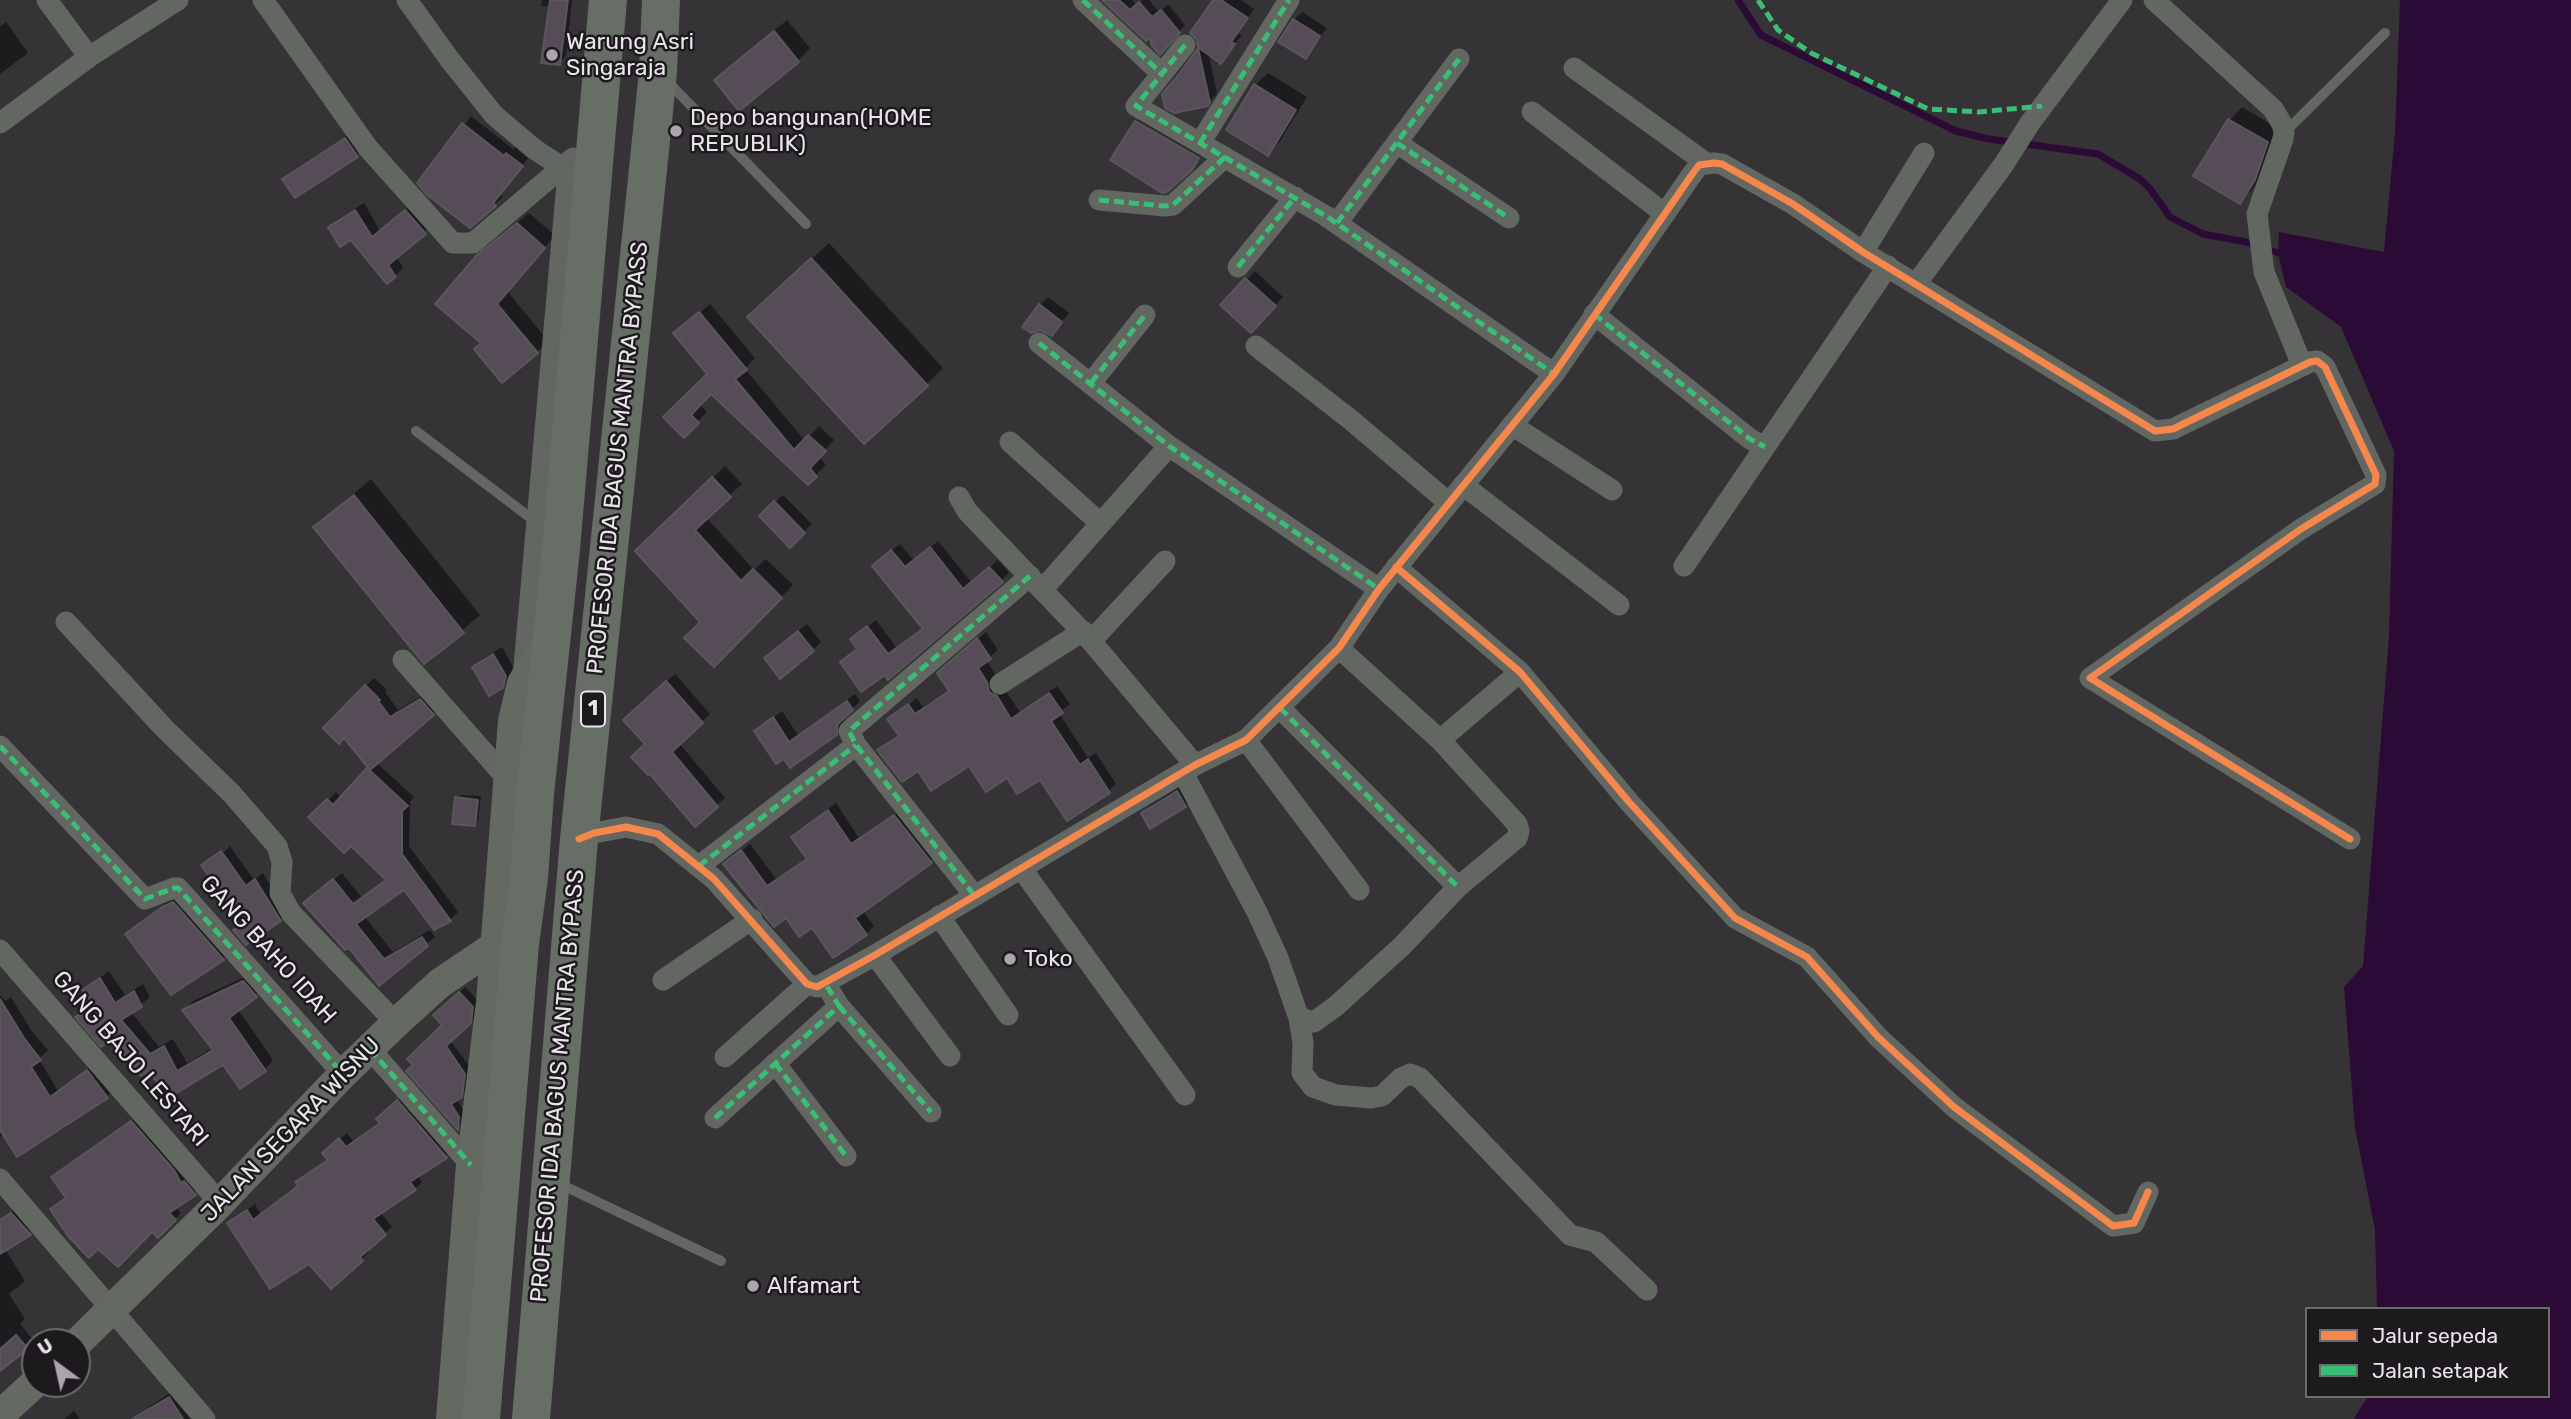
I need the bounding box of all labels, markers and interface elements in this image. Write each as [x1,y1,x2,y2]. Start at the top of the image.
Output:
place label: Warung Asri Singaraja [566,28,694,82]
marker: Warung Asri Singaraja [544,47,560,63]
place label: Depo bangunan(HOME REPUBLIK) [690,104,932,158]
marker: Depo bangunan(HOME REPUBLIK) [668,123,684,139]
street label: PROFESOR IDA BAGUS MANTRA BYPASS [582,240,654,676]
road number: 1 [581,692,605,726]
street label: PROFESOR IDA BAGUS MANTRA BYPASS [525,868,591,1304]
street label: GANG BAHO IDAH [194,870,342,1030]
place label: Toko [1024,945,1073,973]
marker: Toko [1002,951,1018,967]
street label: GANG BAJO LESTARI [46,966,214,1152]
street label: JALAN SEGARA WISNU [196,1032,386,1228]
place label: Alfamart [767,1272,860,1300]
marker: Alfamart [745,1278,761,1294]
legend [2305,1307,2550,1398]
text: Jalur sepeda [2372,1323,2498,1348]
north arrow [21,1328,91,1398]
text: U [33,1333,57,1360]
text: Jalan setapak [2372,1358,2509,1383]

